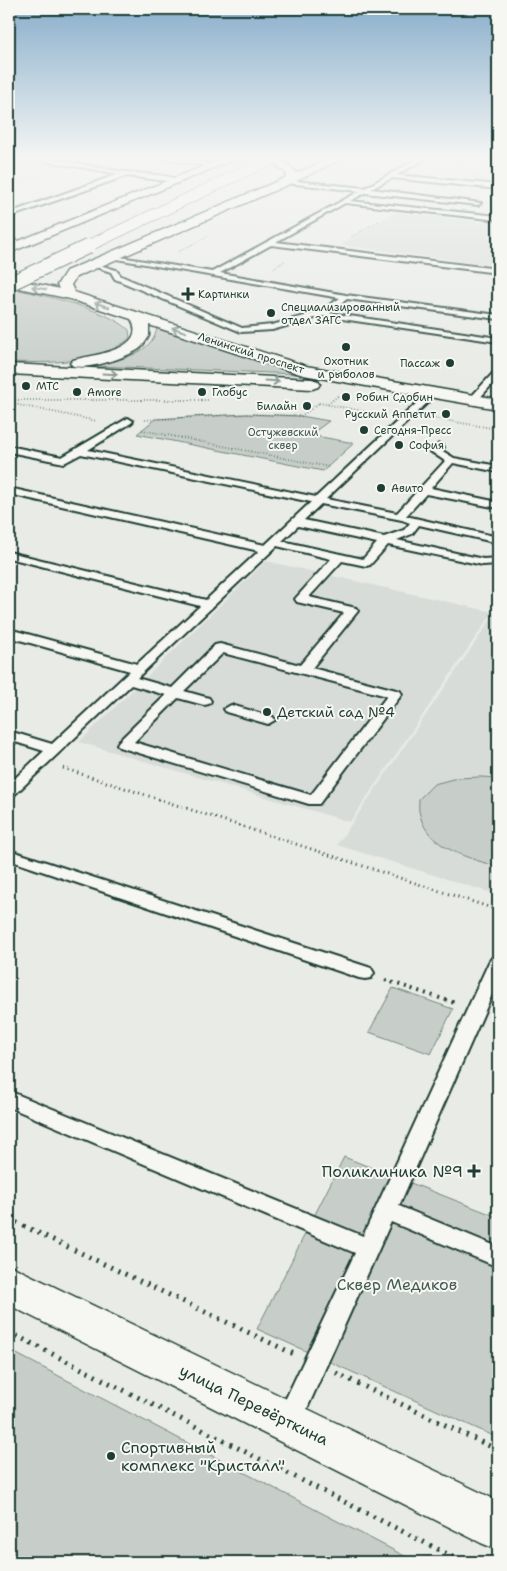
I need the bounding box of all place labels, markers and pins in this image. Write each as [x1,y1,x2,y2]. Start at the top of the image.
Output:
place label: Картинки [198,287,249,302]
marker: Картинки [182,288,194,300]
place label: Специализированный отдел ЗАГС [281,300,400,328]
marker: Специализированный отдел ЗАГС [265,307,277,319]
marker: Охотник и рыболов [340,341,352,353]
place label: Охотник и рыболов [318,354,375,382]
place label: Пассаж [400,356,441,371]
marker: Пассаж [444,357,456,369]
place label: МТС [36,379,59,394]
marker: МТС [20,380,32,392]
place label: Amore [87,385,122,400]
place label: Глобус [212,385,248,400]
marker: Amore [71,386,83,398]
marker: Глобус [196,386,208,398]
place label: Робин Сдобин [356,390,433,405]
marker: Робин Сдобин [340,391,352,403]
place label: Билайн [256,399,297,414]
marker: Билайн [301,400,313,412]
place label: Русский Аппетит [345,407,436,422]
marker: Русский Аппетит [440,408,452,420]
place label: Сегодня-Пресс [374,423,452,438]
marker: Сегодня-Пресс [358,424,370,436]
place label: София [409,438,444,453]
marker: София [393,439,405,451]
place label: Авито [391,481,424,496]
marker: Авито [375,482,387,494]
place label: Детский сад №4 [277,703,395,721]
marker: Детский сад №4 [261,706,273,718]
place label: Поликлиника №9 [322,1161,463,1182]
marker: Поликлиника №9 [467,1164,481,1178]
place label: Спортивный комплекс "Кристалл" [121,1437,285,1476]
marker: Спортивный комплекс "Кристалл" [105,1450,117,1462]

